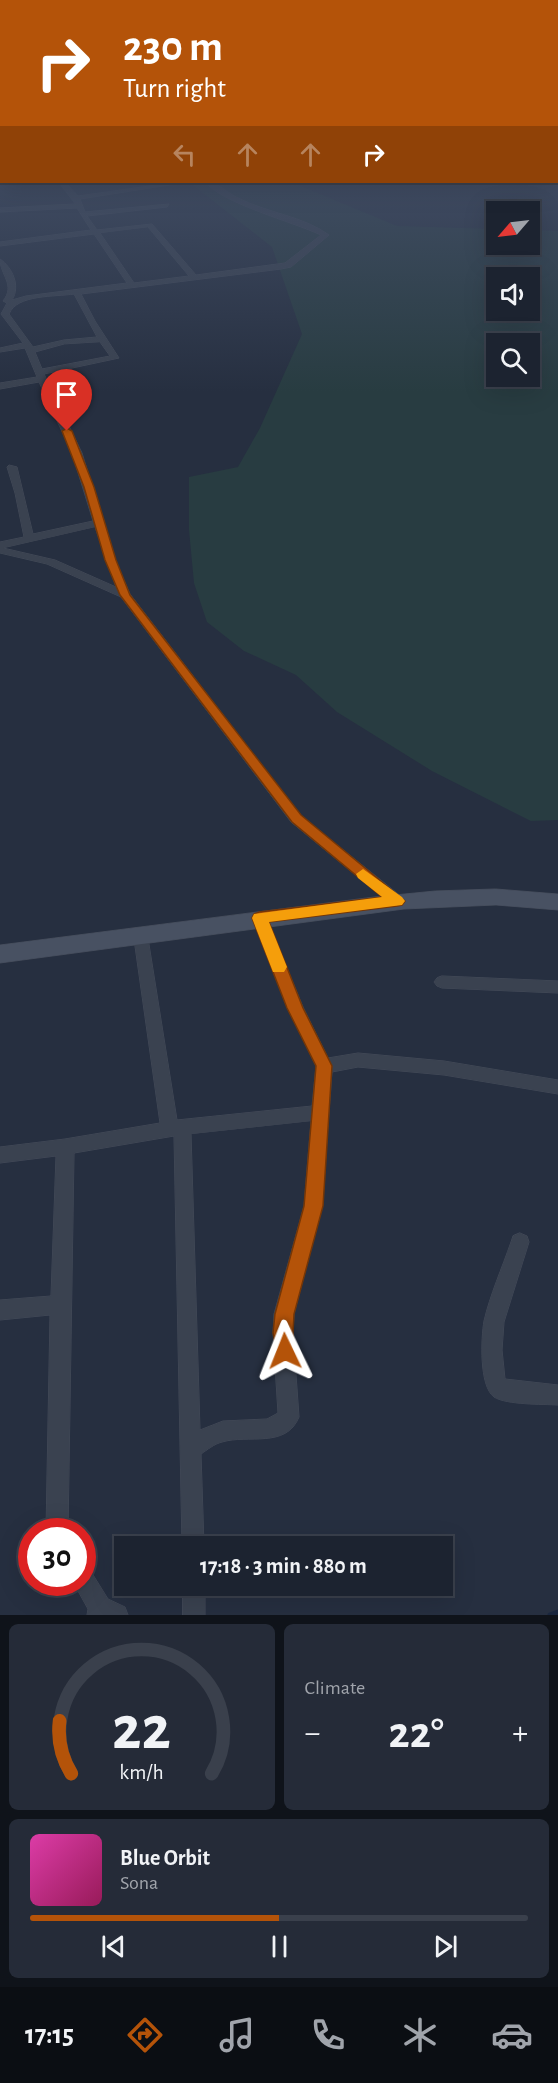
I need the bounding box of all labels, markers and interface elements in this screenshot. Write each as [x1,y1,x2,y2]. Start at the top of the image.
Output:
icon: right [24,24,102,102]
text: 230 m [123,26,223,68]
text: Turn right [123,75,226,102]
icon: left [168,138,201,171]
icon: ahead [231,138,264,171]
icon: ahead [294,138,327,171]
icon: right [357,138,390,171]
north arrow [486,201,540,255]
map controls [486,201,540,387]
button: sound [486,267,540,321]
button: search [486,333,540,387]
pin [41,369,92,431]
icon: arrive [50,378,83,411]
position arrow [253,1319,317,1383]
speed limit sign: 30 [18,1518,96,1596]
text: 17:18 · 3 min · 880 m [200,1555,367,1577]
text: Climate [305,1678,365,1698]
text: 22 [112,1698,171,1760]
text: 22° [388,1711,444,1756]
text: − [305,1717,320,1750]
text: + [512,1717,528,1750]
text: km/h [120,1762,164,1783]
text: Blue Orbit [120,1847,210,1869]
text: Sona [120,1873,158,1893]
icon: previous [97,1930,130,1963]
icon: pause [263,1930,296,1963]
icon: next [429,1930,462,1963]
icon: directions [124,2014,166,2056]
icon: music [216,2014,258,2056]
icon: phone [307,2014,349,2056]
icon: climate [399,2014,441,2056]
icon: car [491,2014,533,2056]
text: 17:15 [25,2021,74,2048]

